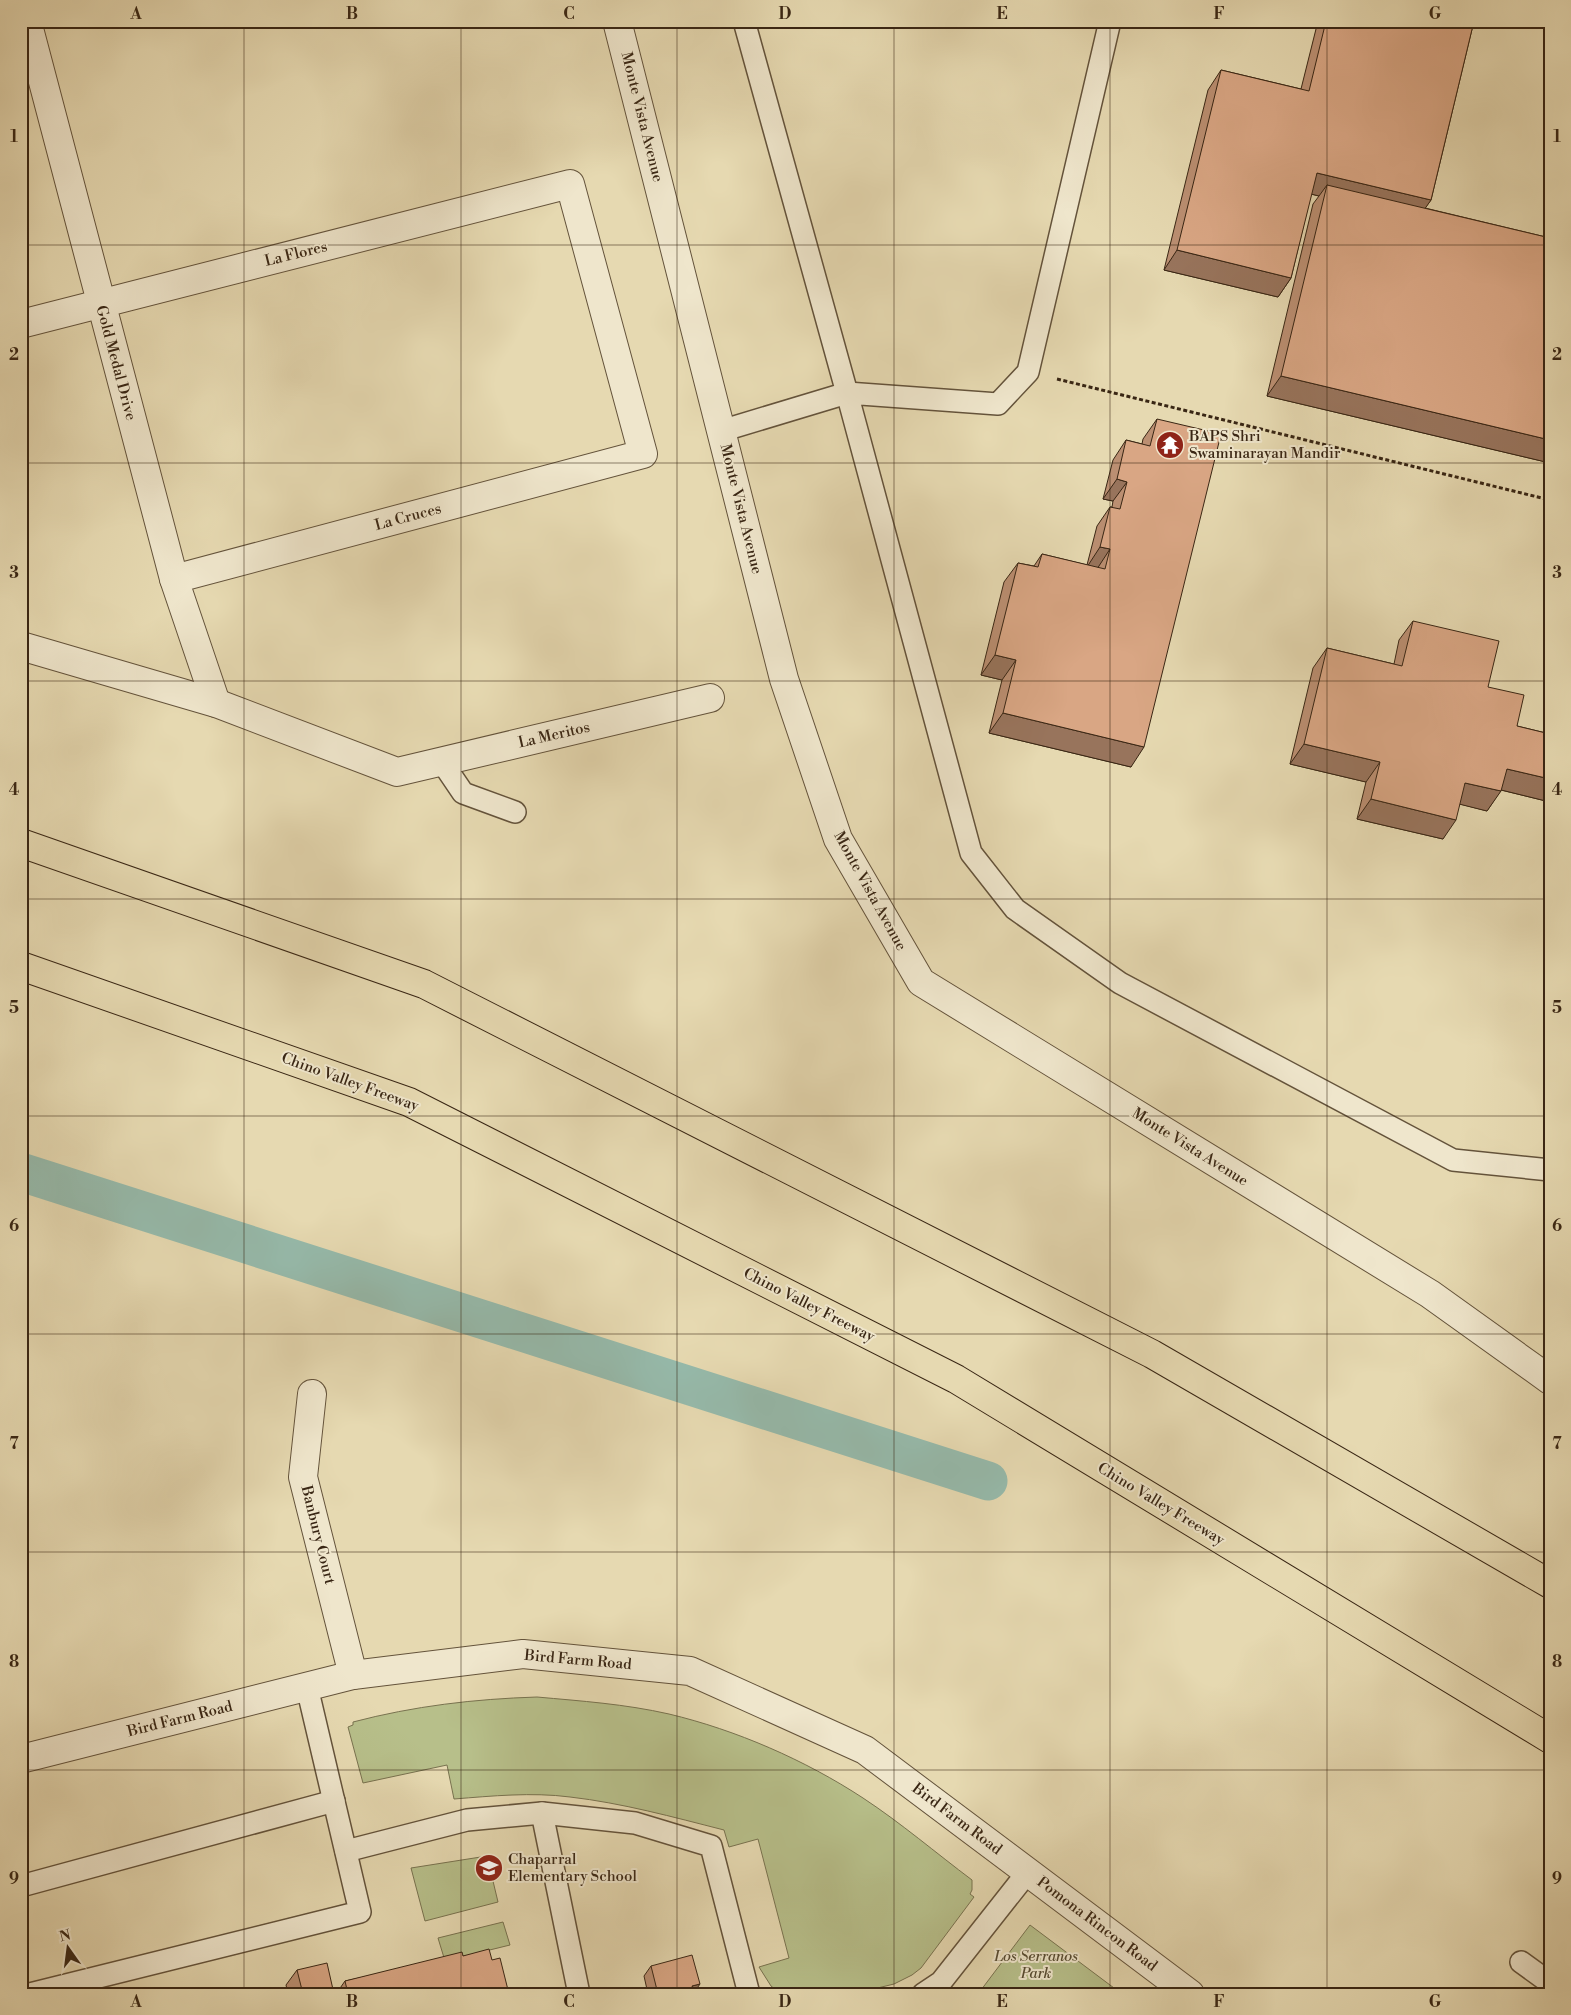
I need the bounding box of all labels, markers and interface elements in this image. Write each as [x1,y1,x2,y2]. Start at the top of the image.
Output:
text: A [129,4,142,24]
text: B [346,4,358,24]
text: C [563,4,575,24]
text: D [779,4,792,24]
text: E [996,4,1008,24]
text: F [1213,4,1225,24]
text: G [1429,4,1442,24]
street label: Monte Vista Avenue [617,50,667,184]
text: 1 [10,127,18,147]
text: 1 [1553,127,1561,147]
street label: La Flores [263,237,329,271]
street label: Gold Medal Drive [92,303,140,423]
text: 2 [9,345,19,365]
text: 2 [1552,345,1562,365]
place label: BAPS Shri Swaminarayan Mandir [1188,427,1341,463]
temple icon: BAPS Shri Swaminarayan Mandir [1155,430,1185,460]
street label: Monte Vista Avenue [716,442,766,576]
street label: La Cruces [373,499,443,535]
text: 3 [9,563,19,583]
text: 3 [1552,563,1562,583]
street label: La Meritos [516,718,592,752]
text: 4 [9,780,20,800]
text: 4 [1552,780,1563,800]
street label: Monte Vista Avenue [829,828,911,954]
text: 5 [9,998,19,1018]
text: 5 [1552,998,1562,1018]
street label: Chino Valley Freeway [279,1048,422,1116]
street label: Monte Vista Avenue [1128,1104,1252,1190]
text: 6 [9,1216,19,1236]
text: 6 [1552,1216,1562,1236]
street label: Chino Valley Freeway [740,1264,878,1347]
text: 7 [9,1434,19,1454]
text: 7 [1552,1434,1562,1454]
street label: Chino Valley Freeway [1094,1459,1229,1550]
street label: Banbury Court [296,1483,340,1587]
street label: Bird Farm Road [522,1646,633,1674]
text: 8 [9,1652,19,1672]
text: 8 [1552,1652,1562,1672]
street label: Bird Farm Road [124,1697,235,1741]
street label: Bird Farm Road [907,1778,1006,1859]
place label: Chaparral Elementary School [508,1850,637,1886]
school or university icon: Chaparral Elementary School [474,1853,504,1883]
text: 9 [9,1869,19,1889]
text: 9 [1552,1869,1562,1889]
street label: Pomona Rincon Road [1033,1872,1161,1976]
north arrow [42,1922,92,1972]
text: N [58,1926,73,1946]
park label: Los Serranos Park [993,1947,1078,1983]
text: A [129,1992,142,2012]
text: B [346,1992,358,2012]
text: C [563,1992,575,2012]
text: D [779,1992,792,2012]
text: E [996,1992,1008,2012]
text: F [1213,1992,1225,2012]
text: G [1429,1992,1442,2012]

